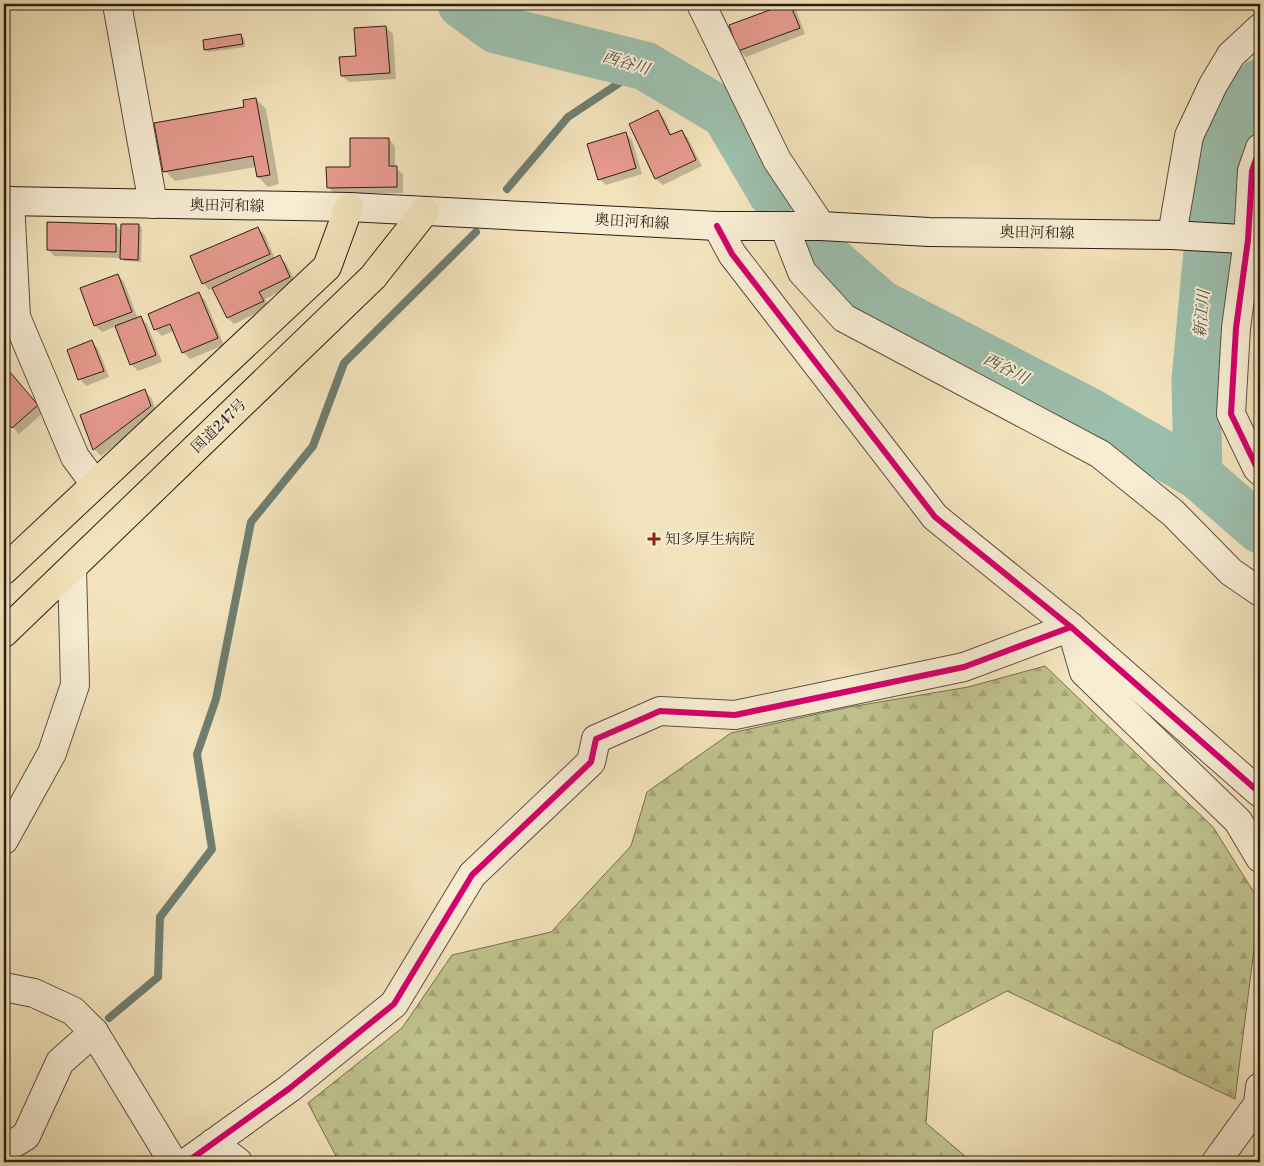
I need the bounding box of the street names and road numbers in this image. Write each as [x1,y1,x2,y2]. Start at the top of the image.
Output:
street label: 奥田河和線 [189,196,265,216]
street label: 奥田河和線 [594,211,670,233]
street label: 奥田河和線 [999,223,1075,243]
street label: 国道247号 [187,395,251,457]

